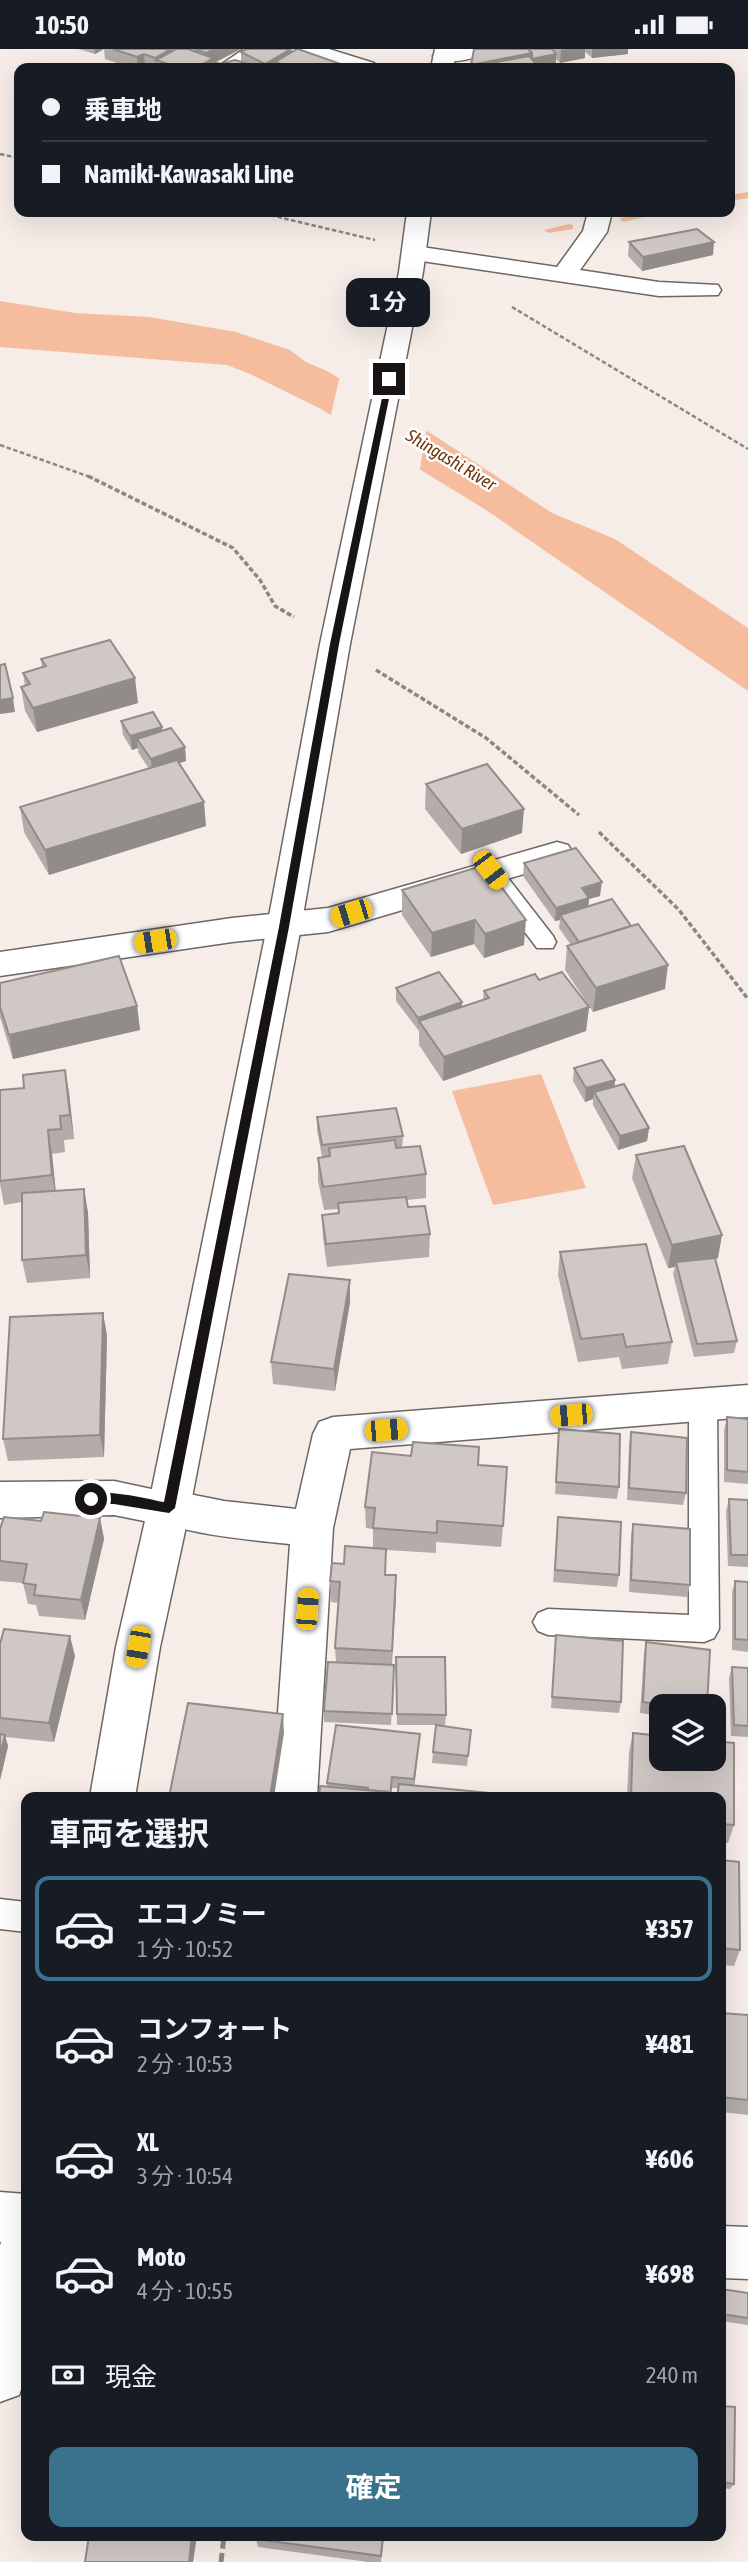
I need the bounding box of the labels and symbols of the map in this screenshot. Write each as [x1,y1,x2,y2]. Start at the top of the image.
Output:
callout: 1 分 [347,278,431,327]
route end [373,363,405,395]
water label: Shingashi River [402,424,501,495]
car [469,847,512,893]
car [328,897,375,929]
car [133,927,178,955]
car [550,1403,593,1427]
car [365,1418,408,1442]
route start [75,1483,107,1515]
car [296,1587,319,1631]
car [125,1624,152,1670]

